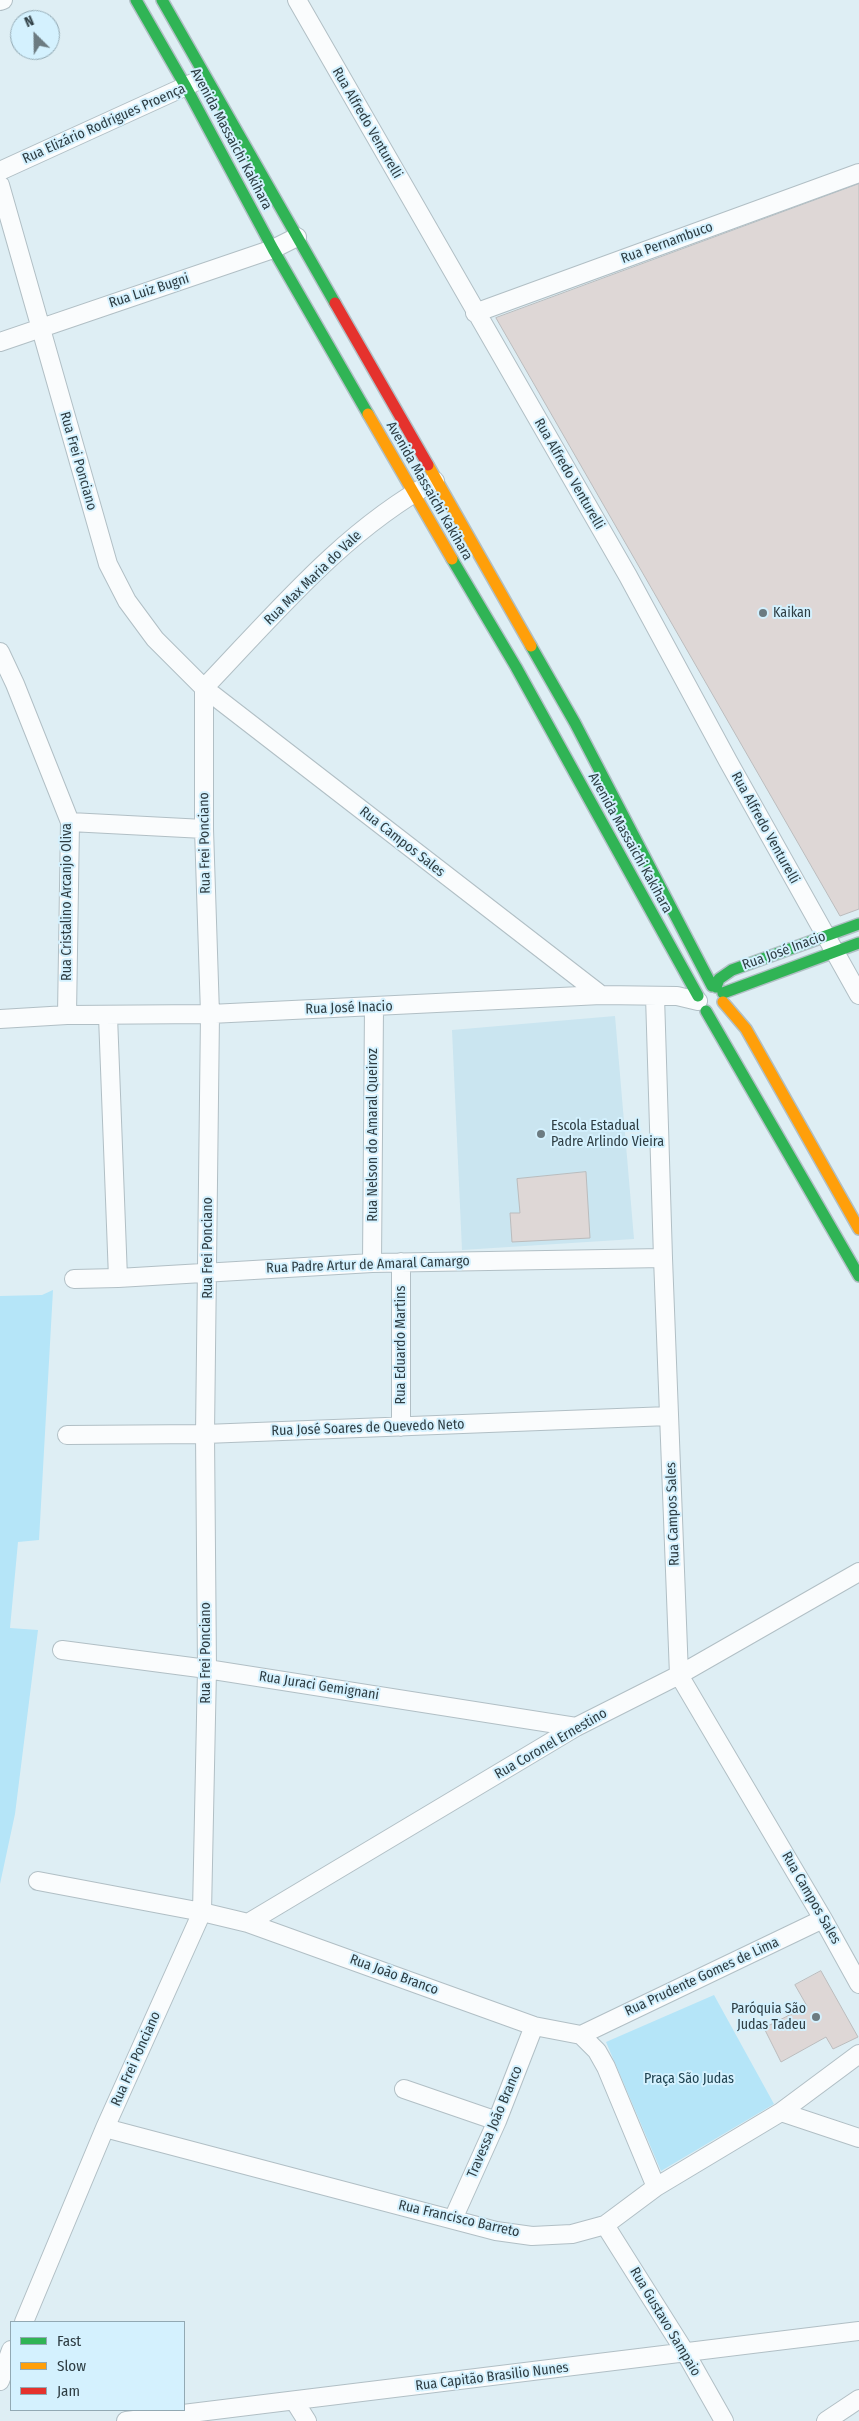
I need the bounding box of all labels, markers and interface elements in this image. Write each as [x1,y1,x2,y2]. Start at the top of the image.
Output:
north arrow [10,10,60,60]
text: N [22,12,37,31]
street label: Avenida Massaichi Kakihara [187,65,275,213]
street label: Rua Alfredo Venturelli [328,65,406,181]
street label: Rua Elizário Rodrigues Proença [20,80,188,168]
street label: Rua Pernambuco [619,219,715,267]
street label: Rua Luiz Bugni [107,270,191,312]
street label: Rua Frei Ponciano [56,410,100,512]
street label: Rua Alfredo Venturelli [530,416,608,532]
street label: Avenida Massaichi Kakihara [382,418,476,564]
street label: Rua Max Maria do Vale [261,527,365,629]
place label: Kaikan [773,605,811,621]
marker: Kaikan [757,607,769,619]
street label: Rua Alfredo Venturelli [727,769,803,887]
street label: Avenida Massaichi Kakihara [584,770,676,916]
street label: Rua Frei Ponciano [196,792,214,894]
street label: Rua Campos Sales [356,803,448,881]
street label: Rua Cristalino Arcanjo Oliva [59,823,75,981]
street label: Rua José Inacio [740,928,828,974]
street label: Rua José Inacio [305,998,393,1018]
street label: Rua Nelson do Amaral Queiroz [365,1048,381,1222]
place label: Escola Estadual Padre Arlindo Vieira [551,1118,664,1150]
marker: Escola Estadual Padre Arlindo Vieira [535,1128,547,1140]
street label: Rua Frei Ponciano [200,1197,216,1299]
street label: Rua Padre Artur de Amaral Camargo [266,1253,470,1277]
street label: Rua Eduardo Martins [393,1286,409,1404]
street label: Rua José Soares de Quevedo Neto [271,1416,465,1440]
street label: Rua Campos Sales [663,1462,683,1566]
street label: Rua Frei Ponciano [198,1602,214,1704]
street label: Rua Juraci Gemignani [258,1668,380,1704]
street label: Rua Coronel Ernestino [492,1705,610,1783]
street label: Rua Campos Sales [778,1849,844,1947]
street label: Rua Prudente Gomes de Lima [622,1934,782,2020]
street label: Rua João Branco [347,1951,441,1999]
place label: Paróquia São Judas Tadeu [731,2001,806,2034]
street label: Rua Frei Ponciano [108,2009,164,2109]
marker: Paróquia São Judas Tadeu [810,2011,822,2023]
street label: Travessa João Branco [464,2063,526,2181]
park label: Praça São Judas [644,2071,734,2087]
street label: Rua Francisco Barreto [397,2197,521,2241]
street label: Rua Gustavo Sampaio [626,2265,704,2379]
legend [10,2321,185,2411]
text: Fast [57,2332,81,2350]
text: Slow [57,2357,86,2375]
street label: Rua Capitão Brasilio Nunes [414,2359,570,2395]
text: Jam [57,2382,80,2400]

